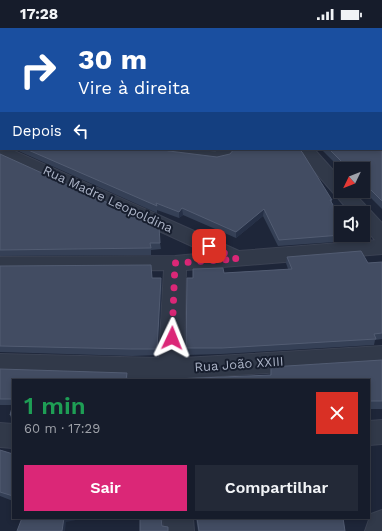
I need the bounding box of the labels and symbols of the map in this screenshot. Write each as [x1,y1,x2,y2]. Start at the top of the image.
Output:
street label: Rua Madre Leopoldina [41,162,176,236]
north arrow [334,162,370,198]
pin [192,229,226,263]
position arrow [151,317,193,359]
street label: Rua João XXIII [194,353,284,375]

